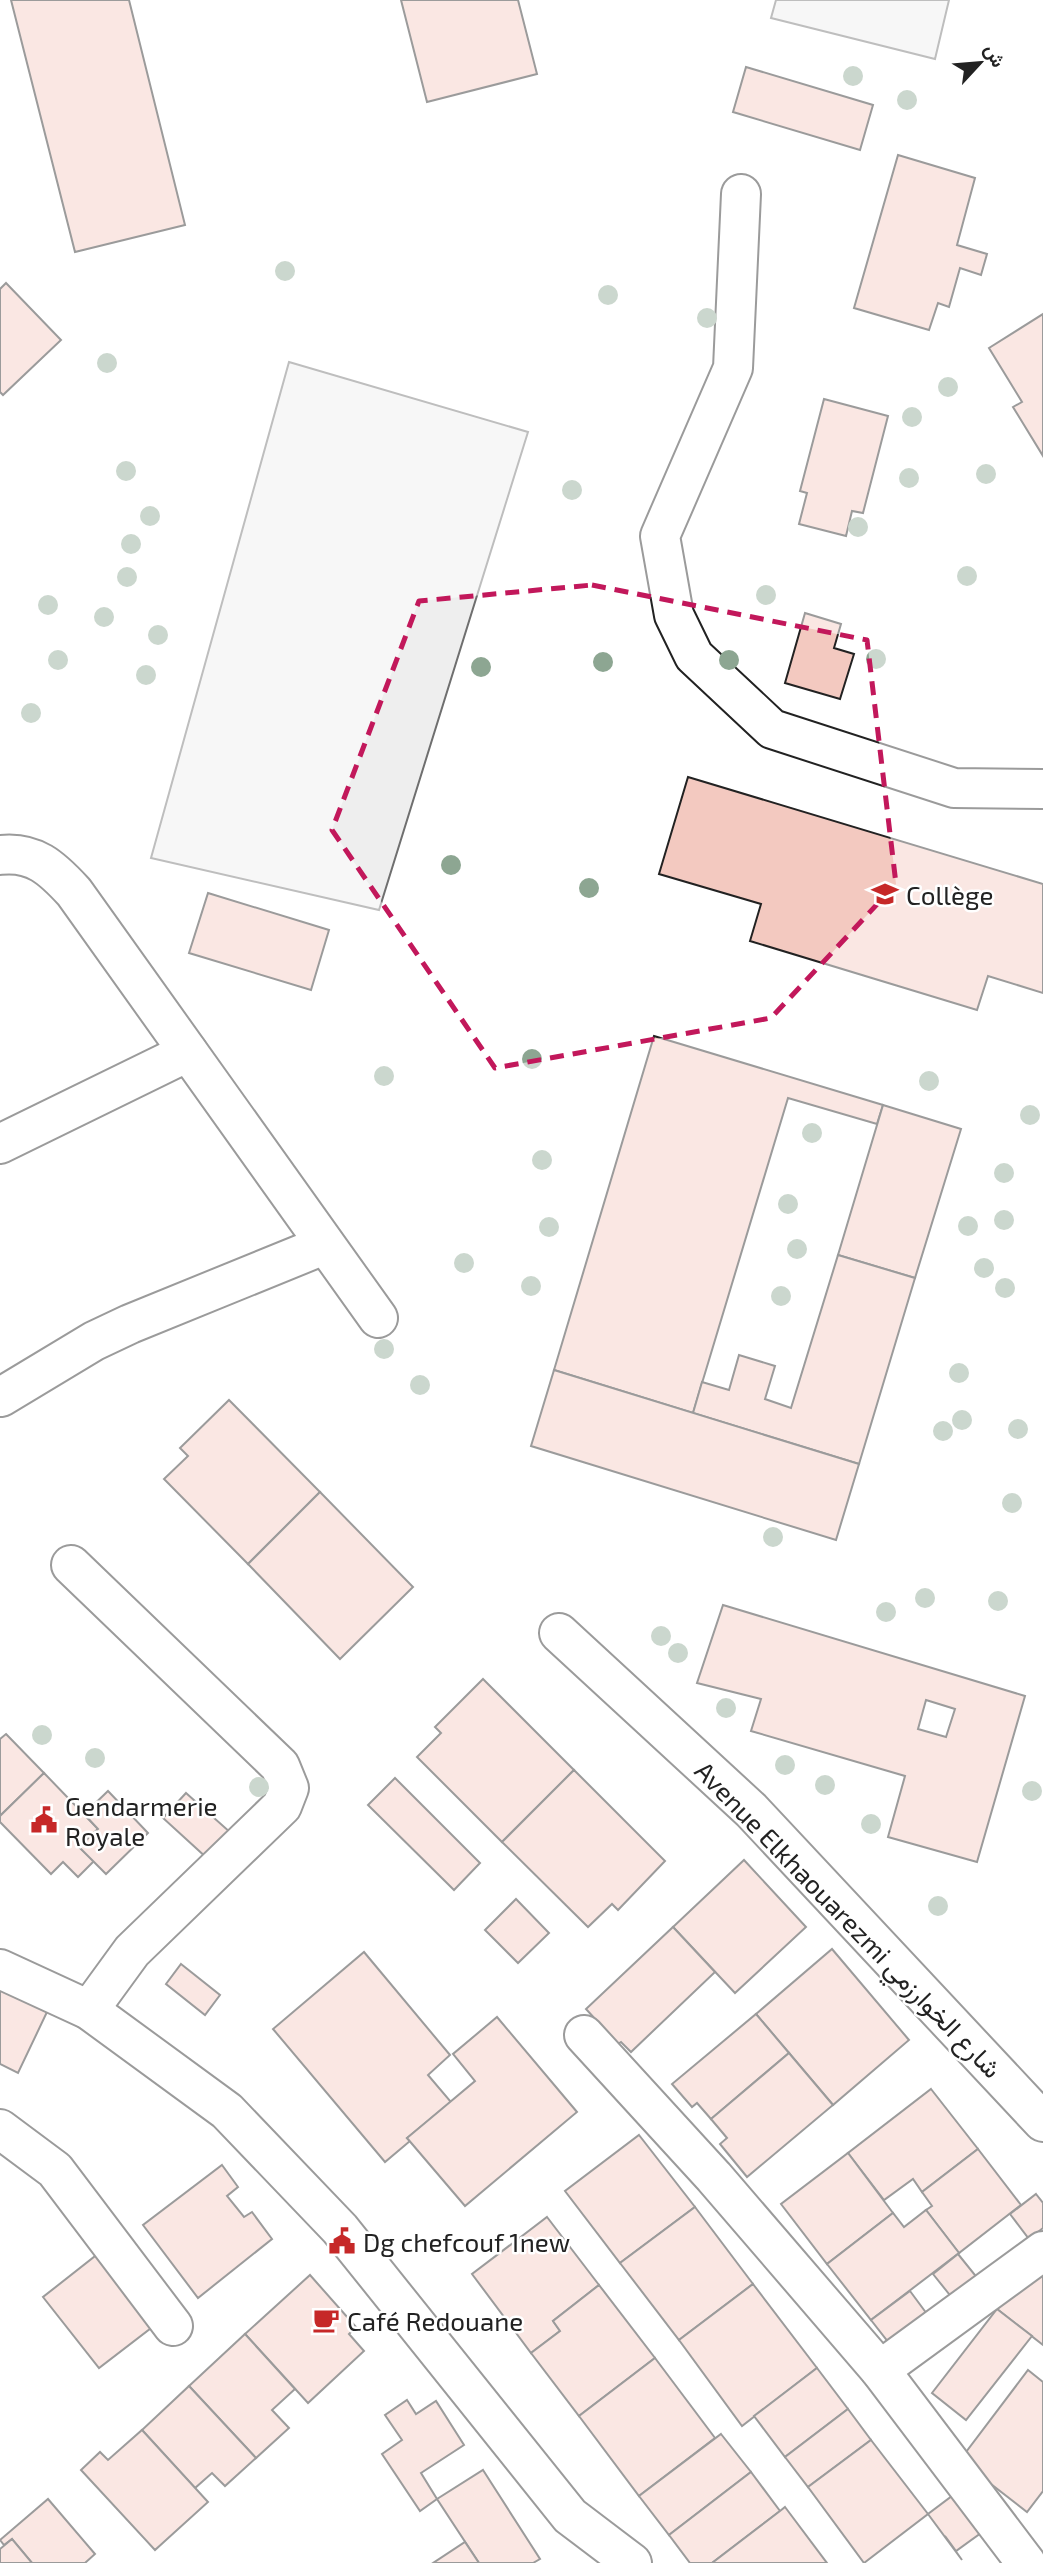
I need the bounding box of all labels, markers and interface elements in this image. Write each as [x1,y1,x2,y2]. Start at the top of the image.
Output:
north arrow [945,28,1015,98]
text: ش [979,40,1011,71]
school or university icon: Collège [870,879,900,909]
place label: Collège [906,879,993,910]
street label: Avenue Elkhaouarezmi شارع الخوارزمي [684,1754,1009,2088]
place label: Gendarmerie Royale [65,1790,218,1851]
public building icon: Gendarmerie Royale [29,1805,59,1835]
public building icon: Dg chefcouf 1new [327,2226,357,2256]
place label: Dg chefcouf 1new [363,2226,570,2257]
cafe icon: Café Redouane [311,2305,341,2335]
place label: Café Redouane [347,2305,523,2336]

